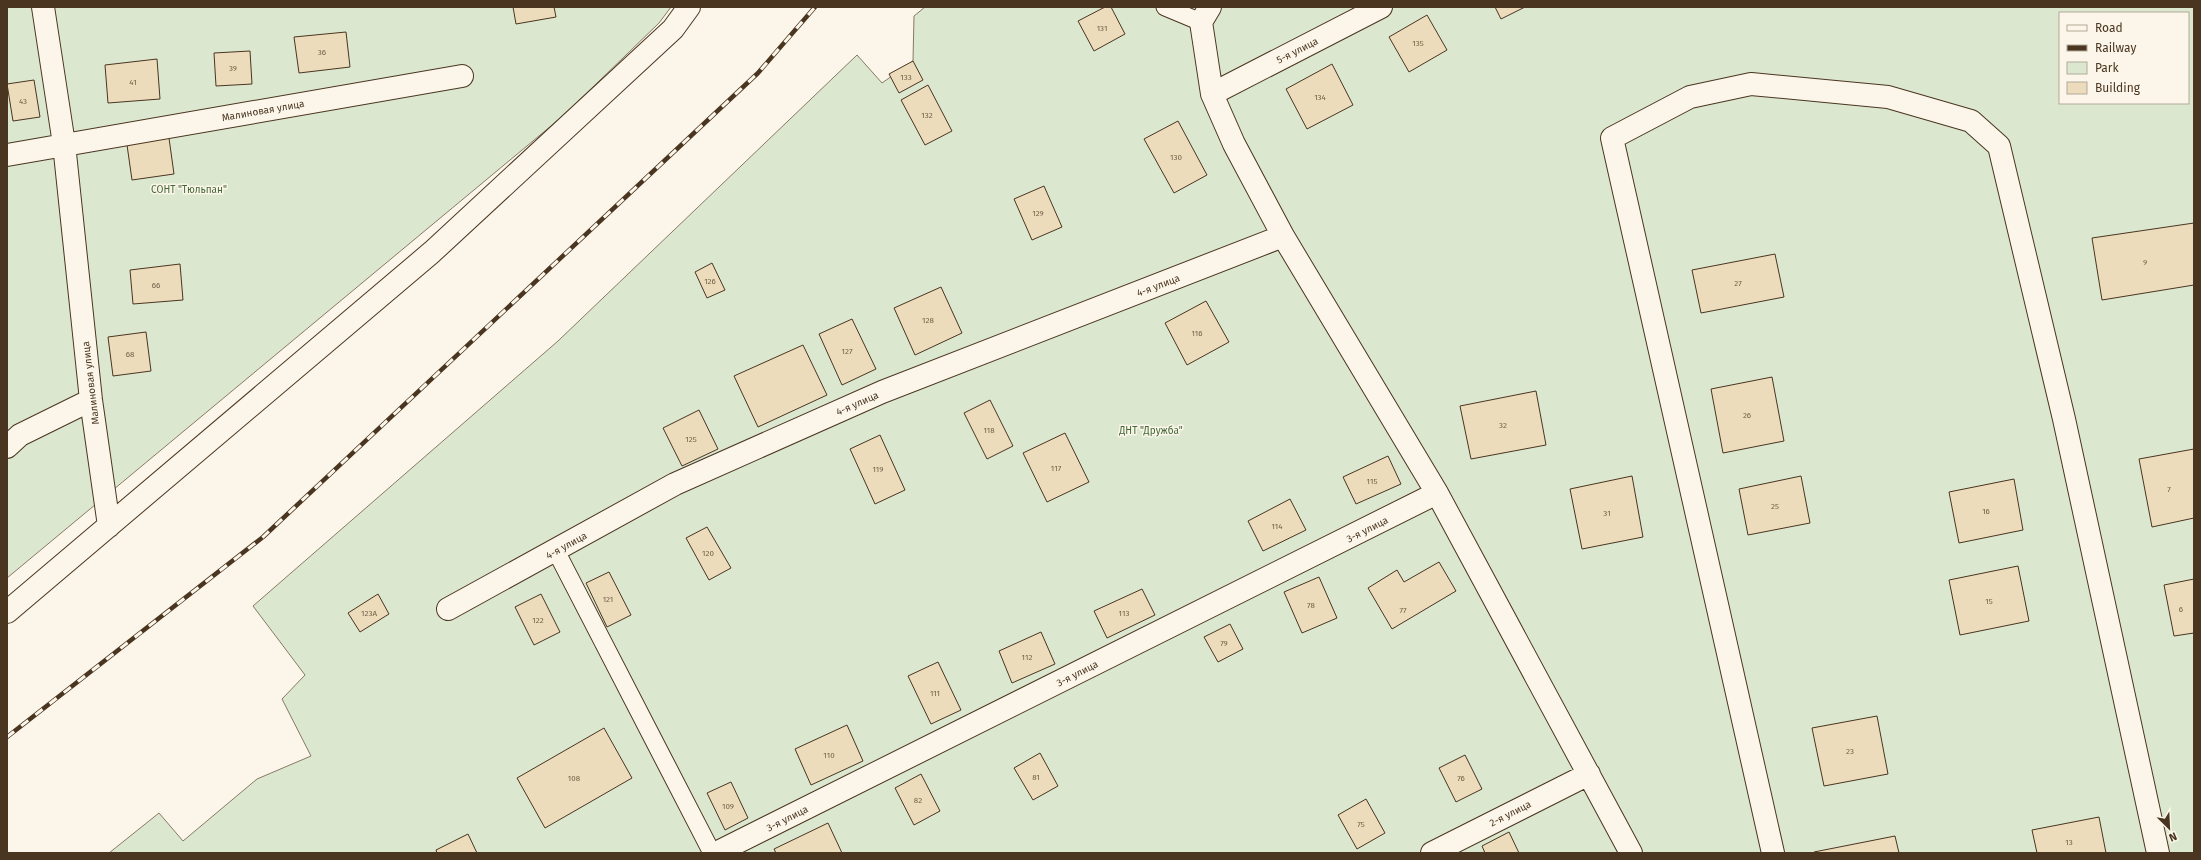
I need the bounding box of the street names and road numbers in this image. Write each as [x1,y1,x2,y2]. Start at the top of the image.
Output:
street label: 5-я улица [1275,35,1320,66]
street label: Малиновая улица [221,98,305,124]
street label: 4-я улица [1135,272,1182,300]
street label: Малиновая улица [80,341,102,425]
street label: 4-я улица [834,389,881,419]
street label: 3-я улица [1345,514,1390,545]
street label: 4-я улица [544,530,589,562]
street label: 3-я улица [1055,658,1100,689]
street label: 2-я улица [1488,798,1533,829]
street label: 3-я улица [765,803,810,834]

